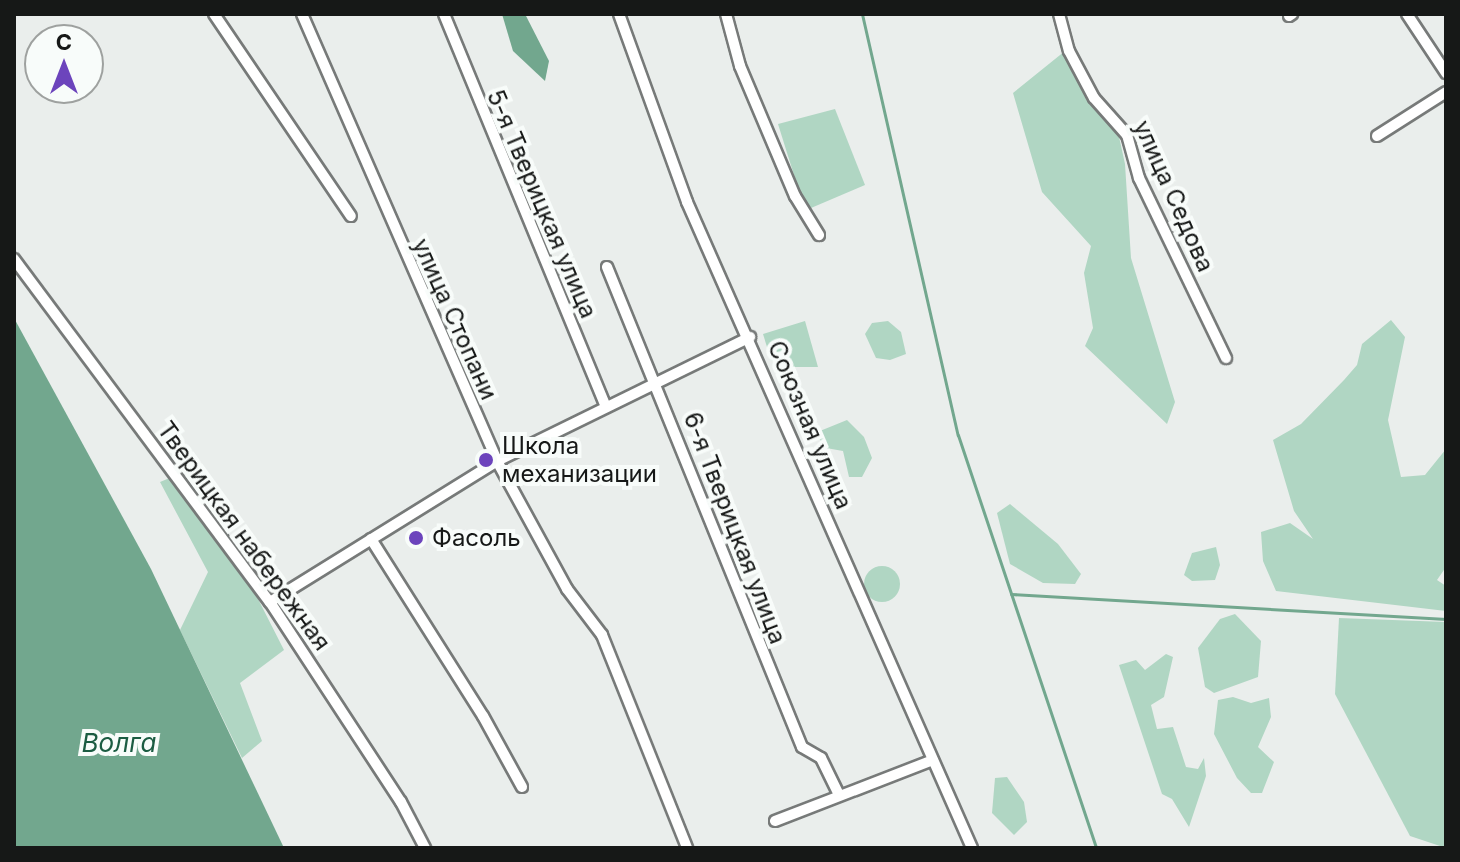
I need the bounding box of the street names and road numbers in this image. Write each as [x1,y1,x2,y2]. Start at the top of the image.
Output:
street label: 5-я Тверицкая улица [481,85,603,323]
street label: улица Седова [1128,116,1220,276]
street label: улица Стопани [407,234,503,404]
street label: Союзная улица [762,337,858,513]
street label: 6-я Тверицкая улица [678,408,792,648]
street label: Тверицкая набережная [151,416,337,656]

